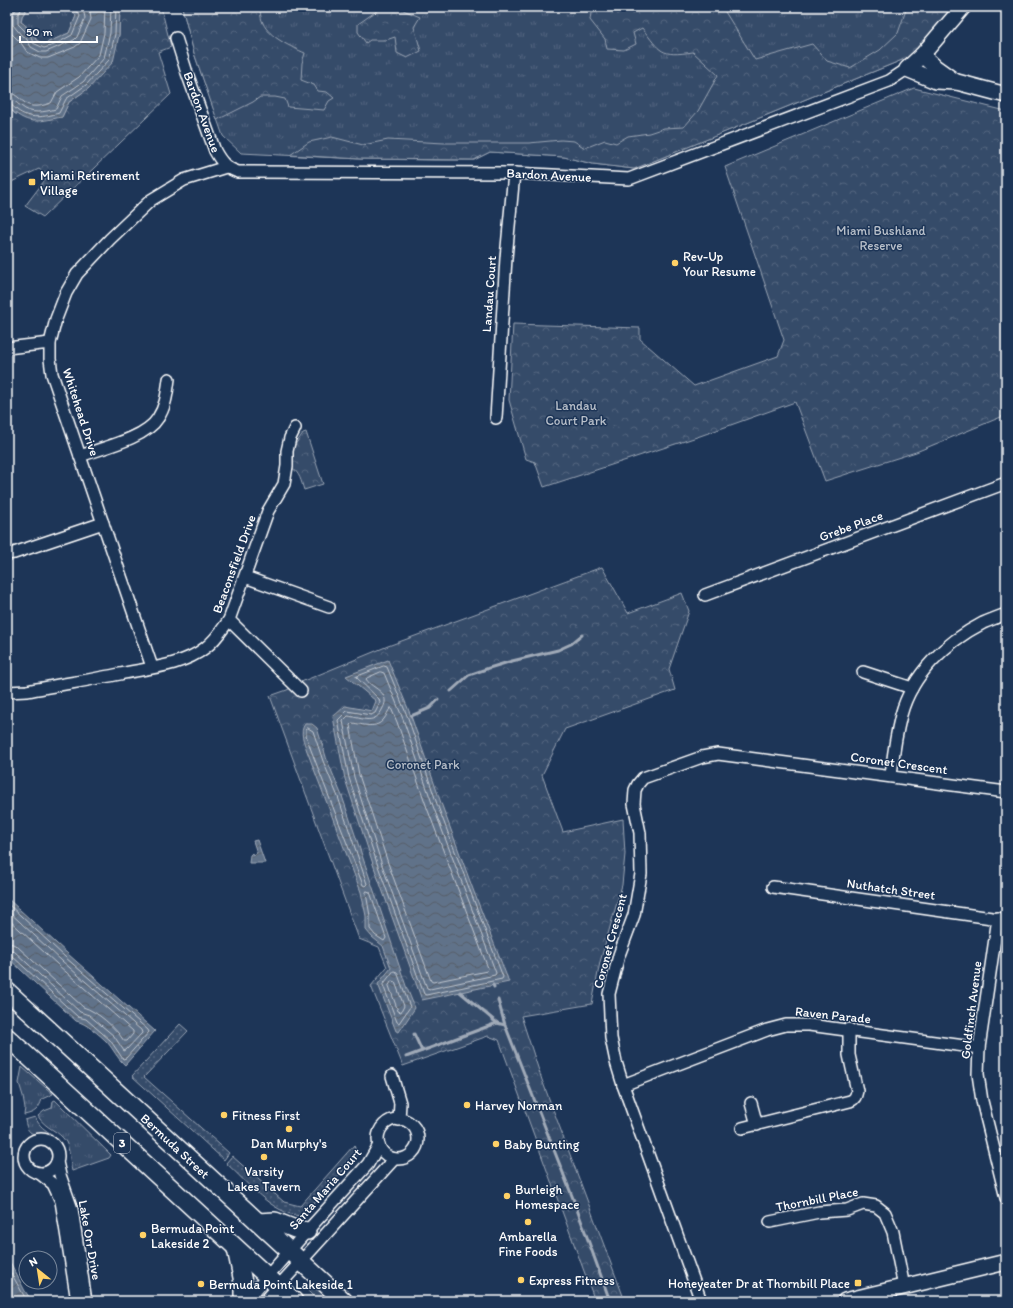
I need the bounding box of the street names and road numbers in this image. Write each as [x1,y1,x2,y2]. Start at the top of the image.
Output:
street label: Bardon Avenue [180,70,224,154]
street label: Bardon Avenue [506,165,592,185]
street label: Landau Court [479,255,499,333]
street label: Whitehead Drive [60,366,102,458]
street label: Grebe Place [817,508,885,544]
street label: Beaconsfield Drive [209,513,259,615]
street label: Coronet Crescent [850,749,949,777]
street label: Nuthatch Street [846,875,936,903]
street label: Coronet Crescent [590,892,630,990]
street label: Goldfinch Avenue [958,960,984,1060]
street label: Raven Parade [794,1004,872,1026]
street label: Bermuda Street [138,1110,213,1182]
road number: 3 [114,1133,130,1153]
street label: Santa Maria Court [286,1145,364,1233]
street label: Thornbill Place [775,1184,859,1214]
street label: Lake Orr Drive [76,1199,104,1281]

